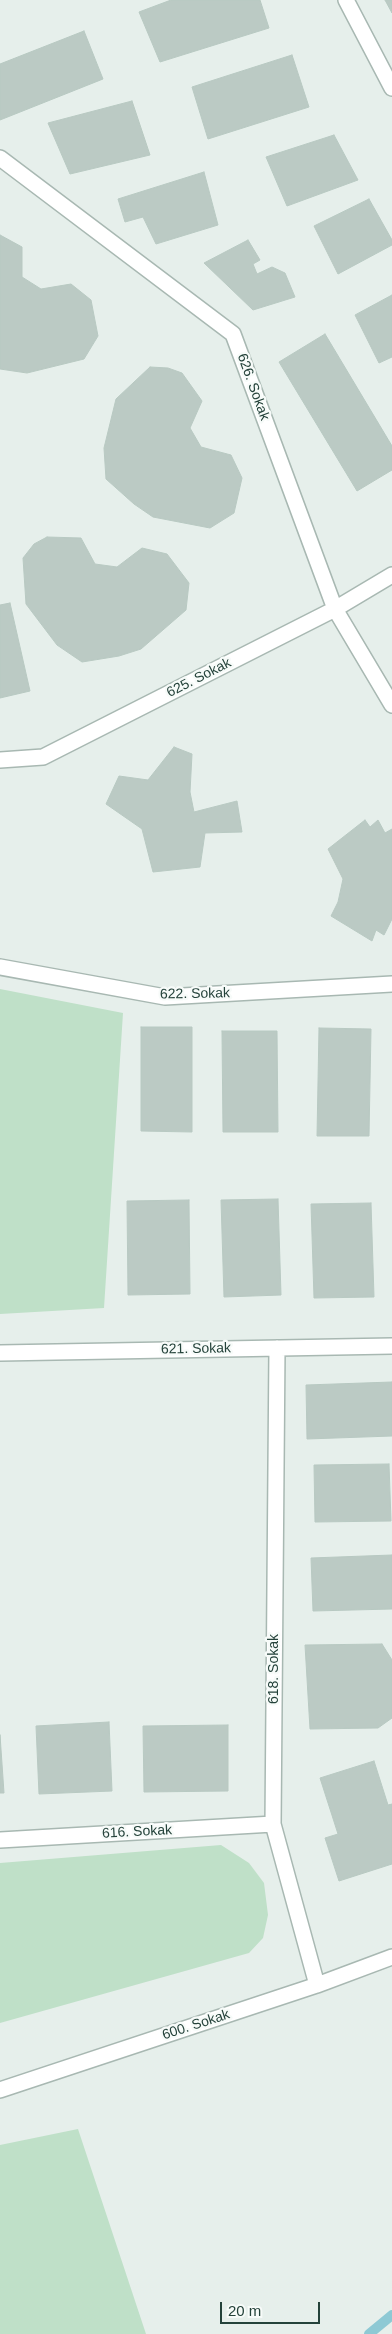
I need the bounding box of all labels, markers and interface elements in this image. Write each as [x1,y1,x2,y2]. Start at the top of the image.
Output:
street label: 626. Sokak [233,351,273,423]
street label: 625. Sokak [164,655,234,701]
street label: 622. Sokak [160,985,230,1003]
street label: 621. Sokak [161,1340,231,1358]
street label: 618. Sokak [266,1634,282,1704]
street label: 616. Sokak [102,1822,172,1842]
street label: 600. Sokak [160,2006,232,2044]
scale bar [222,2292,322,2324]
text: 20 m [228,2302,261,2319]

